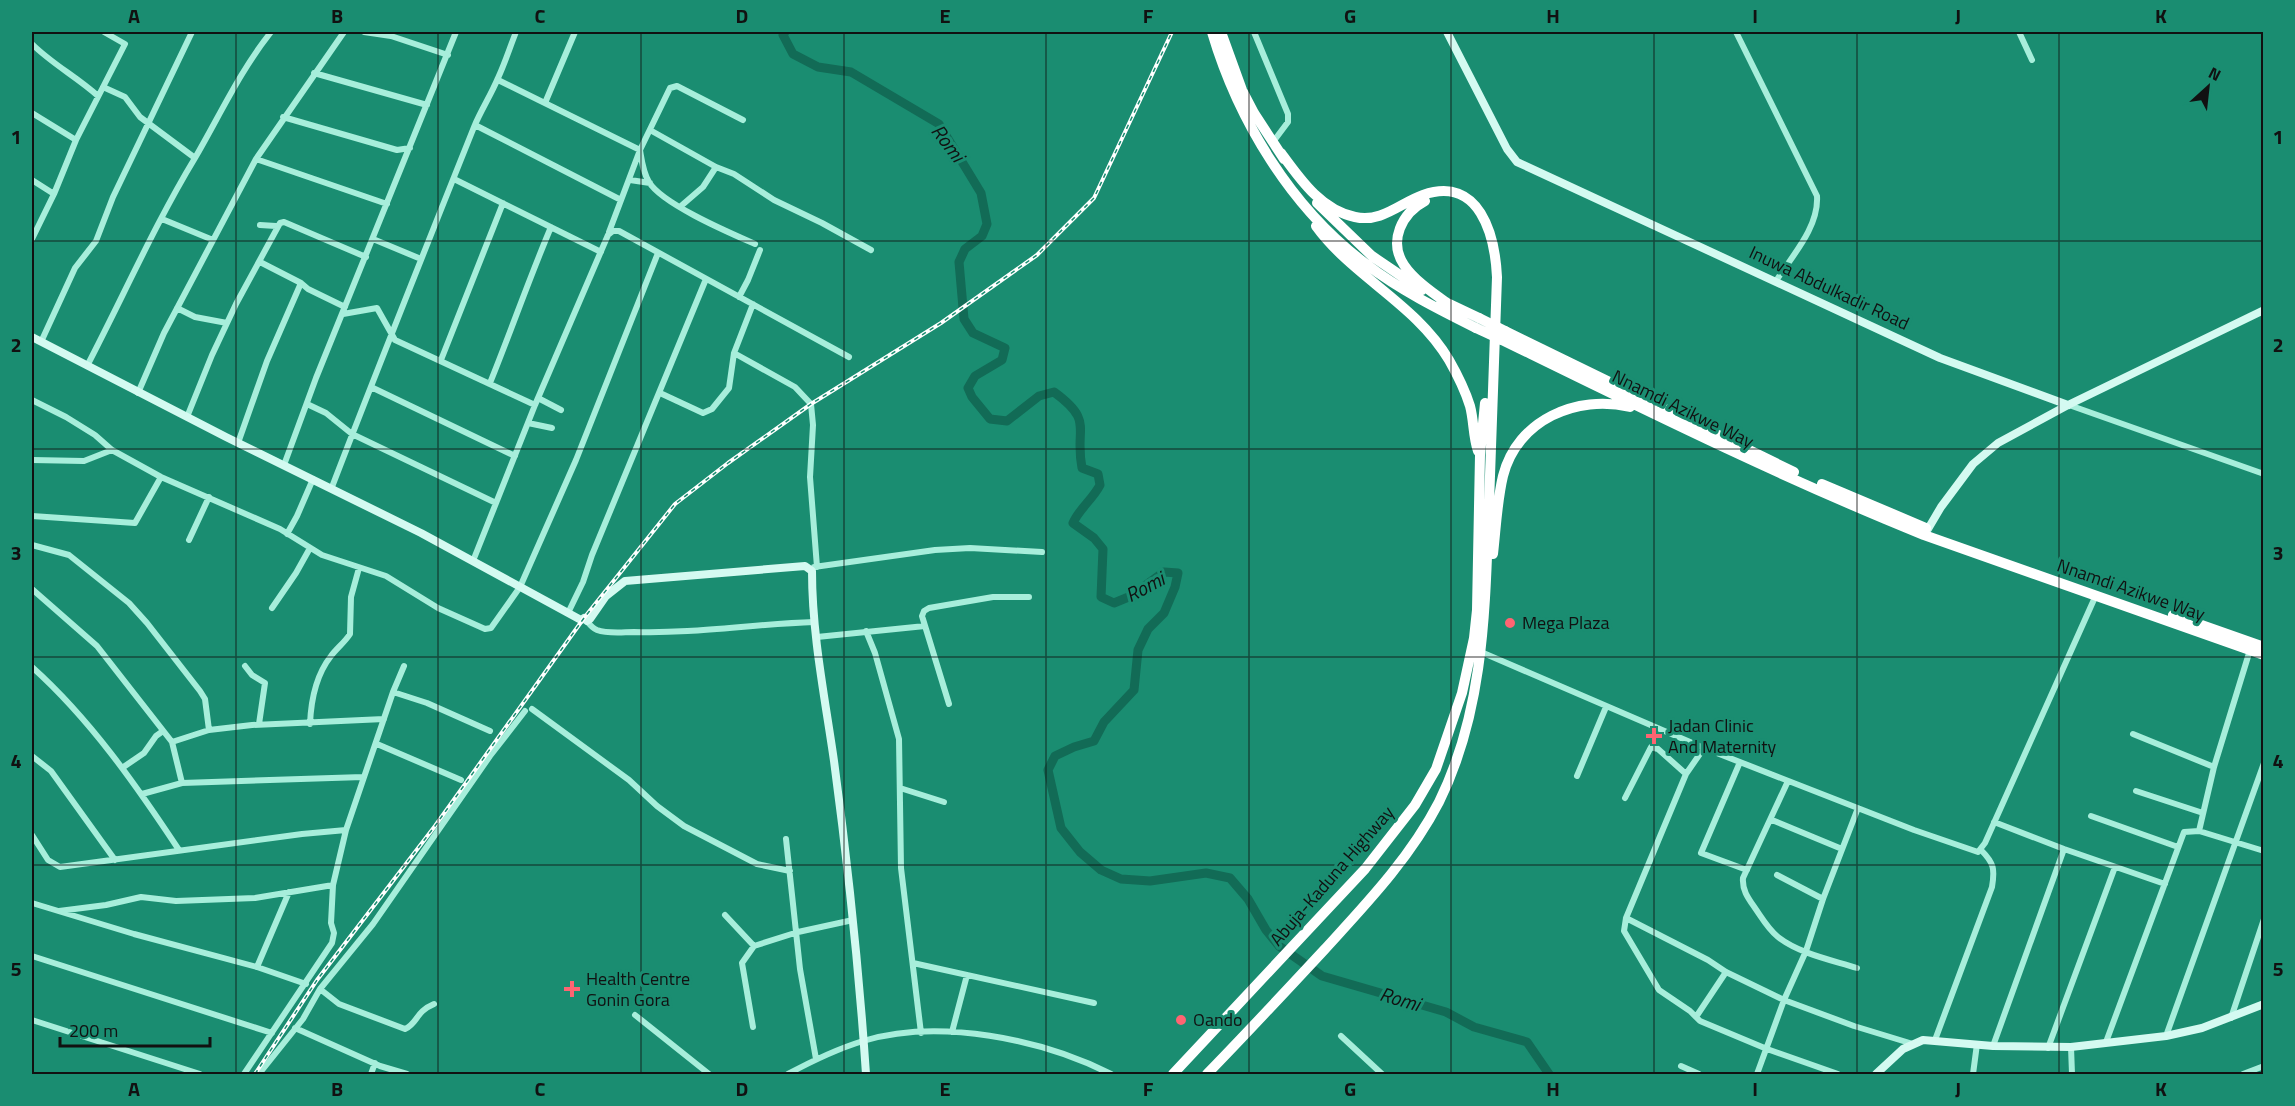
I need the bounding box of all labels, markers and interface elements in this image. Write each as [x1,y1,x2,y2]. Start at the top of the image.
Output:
text: A [128,0,140,31]
text: B [331,0,343,31]
text: C [535,0,546,31]
text: D [736,0,748,31]
text: E [939,0,951,31]
text: F [1143,0,1154,31]
text: G [1344,0,1356,31]
text: H [1546,0,1560,31]
text: I [1752,0,1758,31]
text: J [1955,0,1961,31]
text: K [2155,0,2167,31]
north arrow [2178,57,2238,117]
text: N [2204,60,2225,87]
water label: Romi [924,117,975,171]
text: 1 [10,121,22,152]
text: 1 [2272,121,2284,152]
street label: Inuwa Abdulkadir Road [1745,239,1914,337]
text: 2 [10,329,22,360]
text: 2 [2272,329,2284,360]
street label: Nnamdi Azikwe Way [1608,362,1759,455]
text: 3 [10,537,22,568]
text: 3 [2272,537,2284,568]
street label: Nnamdi Azikwe Way [2054,552,2209,628]
water label: Romi [1120,562,1173,610]
place label: Mega Plaza [1522,609,1609,636]
marker: Mega Plaza [1503,616,1517,630]
place label: Jadan Clinic And Maternity [1668,712,1777,760]
marker: Jadan Clinic And Maternity [1645,727,1663,745]
text: 4 [10,745,22,776]
text: 4 [2272,745,2284,776]
street label: Abuja-Kaduna Highway [1263,800,1400,952]
text: 5 [10,953,22,984]
text: 5 [2272,953,2284,984]
place label: Health Centre Gonin Gora [586,965,690,1013]
water label: Romi [1376,978,1427,1020]
marker: Health Centre Gonin Gora [563,980,581,998]
place label: Oando [1193,1006,1243,1033]
scale bar [60,1010,210,1048]
marker: Oando [1174,1013,1188,1027]
text: 200 m [69,1017,118,1044]
text: A [128,1073,140,1104]
text: B [331,1073,343,1104]
text: C [535,1073,546,1104]
text: D [736,1073,748,1104]
text: E [939,1073,951,1104]
text: F [1143,1073,1154,1104]
text: G [1344,1073,1356,1104]
text: H [1546,1073,1560,1104]
text: I [1752,1073,1758,1104]
text: J [1955,1073,1961,1104]
text: K [2155,1073,2167,1104]

